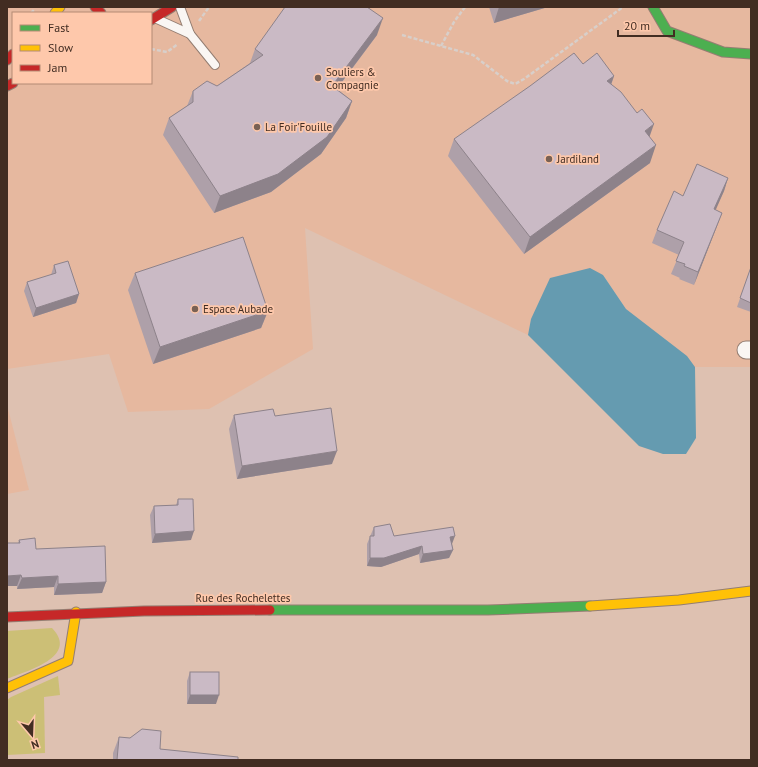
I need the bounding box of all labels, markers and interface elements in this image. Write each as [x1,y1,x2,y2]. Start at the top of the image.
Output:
legend [12,12,152,84]
scale bar [618,12,674,38]
text: 20 m [624,18,650,33]
text: Fast [48,20,69,35]
text: Slow [48,40,73,55]
text: Jam [47,60,67,75]
place label: Souliers & Compagnie [326,65,379,92]
marker: Souliers & Compagnie [313,73,323,83]
place label: La Foir'Fouille [265,120,332,134]
marker: La Foir'Fouille [252,122,262,132]
place label: Jardiland [556,152,599,166]
marker: Jardiland [544,154,554,164]
place label: Espace Aubade [203,302,273,316]
marker: Espace Aubade [190,304,200,314]
street label: Rue des Rochelettes [196,591,291,605]
north arrow [12,715,52,755]
text: N [30,737,41,752]

